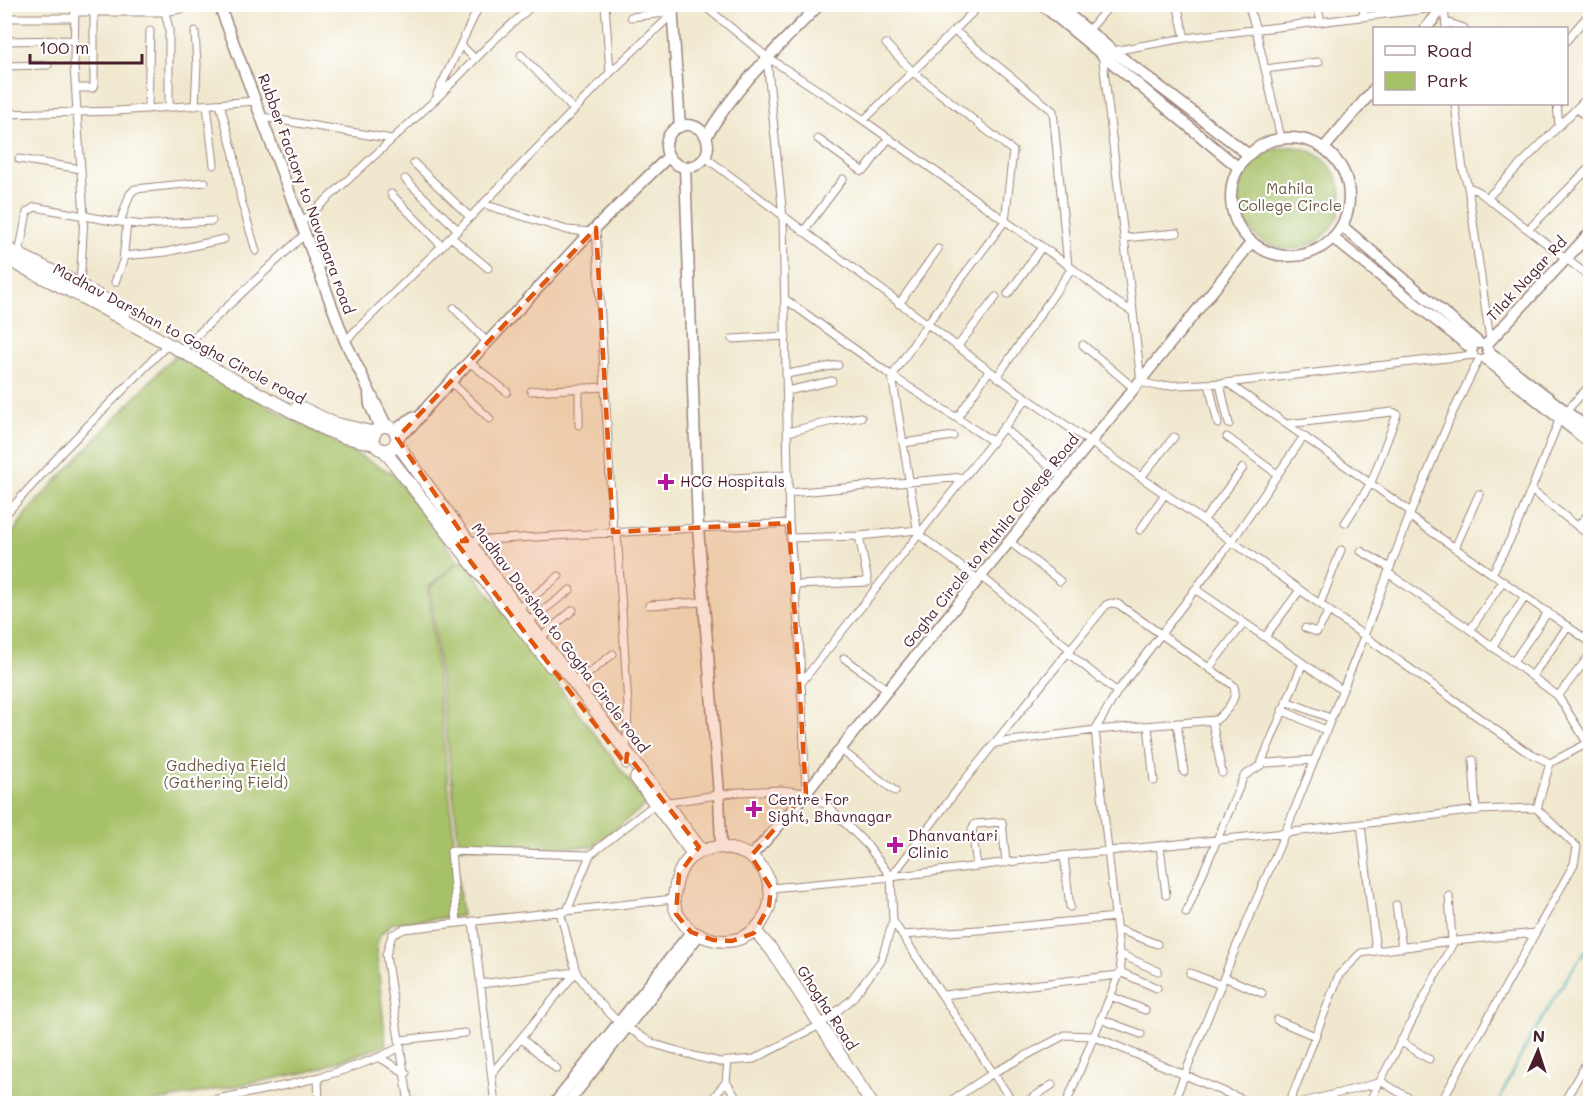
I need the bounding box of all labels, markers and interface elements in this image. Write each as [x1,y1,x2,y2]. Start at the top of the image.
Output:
scale bar [30,27,142,65]
legend [1373,27,1568,105]
text: 100 m [39,35,89,59]
text: Road [1427,38,1472,62]
text: Park [1427,68,1468,92]
street label: Rubber Factory to Navapara road [254,71,360,317]
park label: Mahila College Circle [1238,178,1342,215]
street label: Tilak Nagar Rd [1482,232,1571,325]
street label: Madhav Darshan to Gogha Circle road [50,258,309,408]
street label: Gogha Circle to Mahila College Road [898,429,1083,652]
place label: HCG Hospitals [680,471,785,491]
marker: HCG Hospitals [657,473,675,491]
street label: Madhav Darshan to Gogha Circle road [468,518,654,756]
park label: Gadhediya Field (Gathering Field) [164,755,288,792]
place label: Centre For Sight, Bhavnagar [768,789,892,826]
marker: Centre For Sight, Bhavnagar [745,800,763,818]
place label: Dhanvantari Clinic [908,825,998,862]
marker: Dhanvantari Clinic [886,836,904,854]
street label: Ghogha Road [793,961,863,1054]
north arrow [1508,1021,1568,1081]
text: N [1532,1025,1545,1046]

